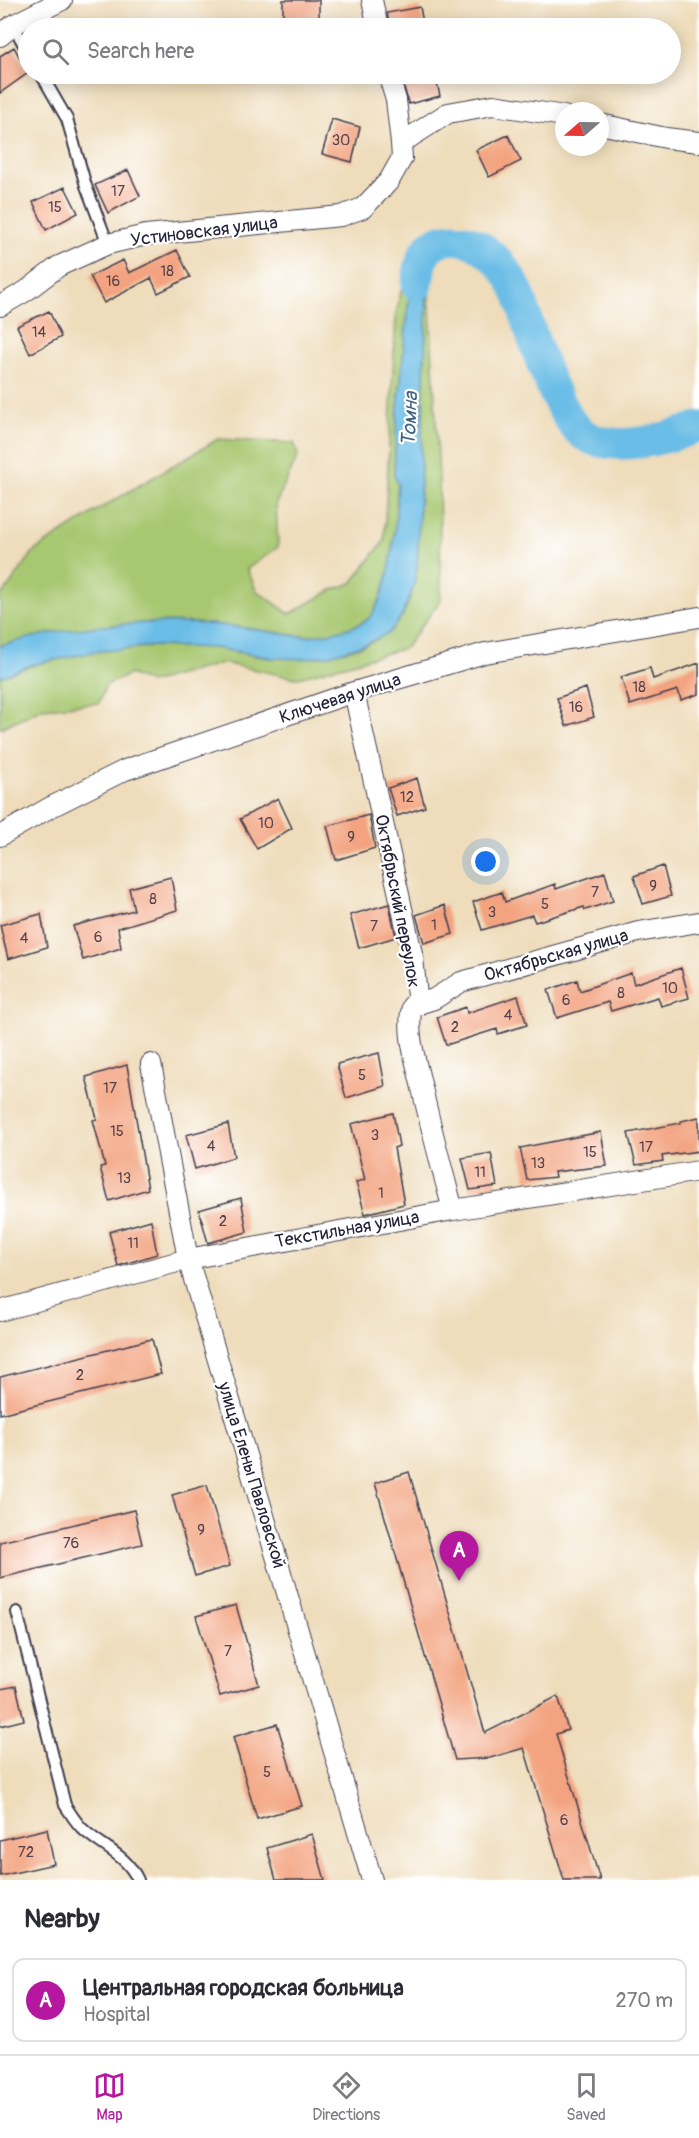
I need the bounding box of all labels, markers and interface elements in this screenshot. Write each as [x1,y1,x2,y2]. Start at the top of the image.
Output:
search box [18,18,681,84]
icon: search [39,35,72,68]
text: Search here [87,37,194,65]
north arrow [555,102,609,156]
house number: 30 [332,131,350,150]
house number: 17 [111,182,125,201]
house number: 15 [48,198,62,217]
street label: Устиновская улица [129,211,279,252]
house number: 18 [160,262,174,281]
house number: 16 [106,272,120,291]
house number: 14 [32,323,47,342]
water label: Томна [396,390,423,447]
street label: Ключевая улица [277,668,404,729]
house number: 18 [632,678,646,697]
house number: 16 [569,698,583,717]
house number: 12 [400,788,414,807]
street label: Октябрьский переулок [369,813,426,990]
house number: 10 [258,814,274,833]
house number: 9 [347,828,355,847]
your location [471,847,500,876]
house number: 9 [649,877,657,896]
house number: 7 [591,883,599,902]
house number: 8 [149,890,157,909]
house number: 5 [541,895,549,914]
house number: 3 [488,903,496,922]
house number: 1 [431,916,437,935]
house number: 7 [370,917,378,936]
street label: Октябрьская улица [481,924,631,987]
house number: 6 [94,928,102,947]
house number: 4 [20,929,29,948]
house number: 10 [662,979,678,998]
house number: 8 [617,984,625,1003]
house number: 6 [562,991,570,1010]
house number: 4 [504,1006,513,1025]
house number: 2 [451,1018,459,1037]
house number: 5 [358,1066,366,1085]
house number: 17 [103,1079,117,1098]
house number: 15 [110,1122,124,1141]
house number: 3 [371,1126,379,1145]
house number: 4 [207,1137,216,1156]
house number: 17 [639,1138,653,1157]
house number: 15 [583,1143,597,1162]
house number: 13 [531,1154,545,1173]
house number: 11 [474,1163,486,1182]
house number: 13 [117,1169,131,1188]
house number: 1 [378,1184,384,1203]
street label: Текстильная улица [273,1205,421,1254]
house number: 2 [219,1212,227,1231]
house number: 11 [127,1234,139,1253]
house number: 2 [76,1366,84,1385]
street label: улица Елены Павловской [212,1378,291,1571]
house number: 9 [197,1521,205,1540]
pin: A [440,1532,478,1581]
house number: 76 [63,1534,79,1553]
house number: 7 [224,1642,232,1661]
house number: 5 [263,1763,271,1782]
house number: 6 [560,1811,568,1830]
house number: 72 [18,1843,34,1862]
text: Nearby [24,1903,100,1935]
text: Центральная городская больница [83,1974,404,2002]
text: A [39,1988,52,2013]
text: 270 m [615,1988,673,2013]
text: Hospital [83,2002,150,2027]
tab: Map [93,2069,126,2125]
tab: Directions [312,2069,380,2125]
tab: Saved [566,2069,606,2125]

